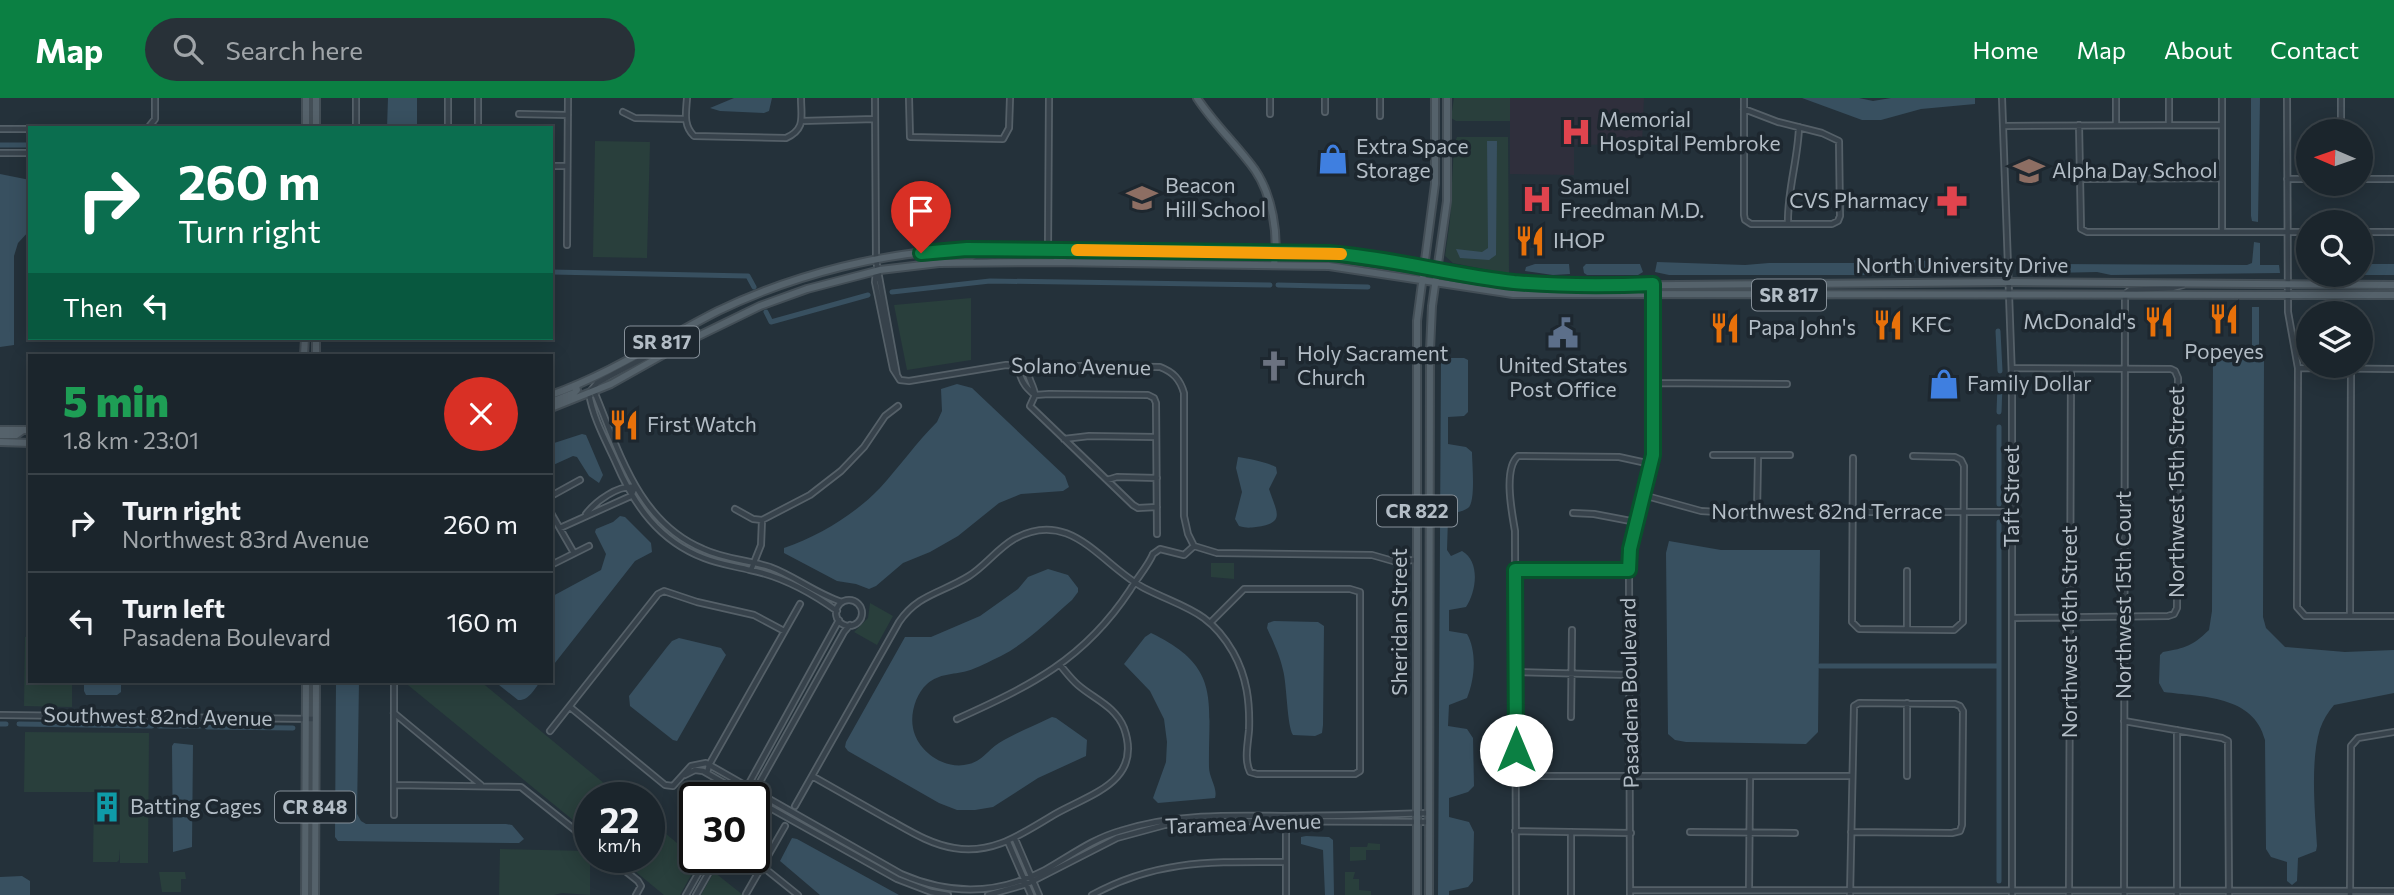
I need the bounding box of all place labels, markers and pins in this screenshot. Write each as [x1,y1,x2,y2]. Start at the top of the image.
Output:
place label: Memorial Hospital Pembroke [1599,106,1781,155]
hospital icon: Memorial Hospital Pembroke [1559,115,1593,149]
place label: Extra Space Storage [1356,133,1469,182]
shop icon: Extra Space Storage [1316,142,1350,176]
school or university icon: Alpha Day School [2012,154,2046,188]
place label: Alpha Day School [2052,157,2218,182]
place label: Beacon Hill School [1165,172,1266,221]
place label: Samuel Freedman M.D. [1560,173,1704,222]
pin [891,181,951,253]
school or university icon: Beacon Hill School [1125,181,1159,215]
hospital icon: Samuel Freedman M.D. [1520,182,1554,216]
pharmacy icon: CVS Pharmacy [1935,184,1969,218]
place label: CVS Pharmacy [1789,187,1929,212]
restaurant icon: IHOP [1513,224,1547,258]
place label: IHOP [1553,227,1605,252]
restaurant icon: Popeyes [2207,302,2241,336]
restaurant icon: McDonald's [2142,305,2176,339]
restaurant icon: KFC [1871,308,1905,342]
place label: McDonald's [2023,308,2136,333]
restaurant icon: Papa John's [1708,311,1742,345]
place label: KFC [1911,311,1952,336]
place label: Papa John's [1748,314,1856,339]
public building icon: United States Post Office [1546,316,1580,350]
place label: Popeyes [2184,338,2264,363]
place label: Holy Sacrament Church [1297,340,1448,389]
church icon: Holy Sacrament Church [1257,349,1291,383]
place label: United States Post Office [1498,352,1628,401]
shop icon: Family Dollar [1927,367,1961,401]
place label: Family Dollar [1967,370,2092,395]
restaurant icon: First Watch [607,408,641,442]
place label: First Watch [647,411,757,436]
building icon: Batting Cages [90,790,124,824]
place label: Batting Cages [130,793,262,818]

